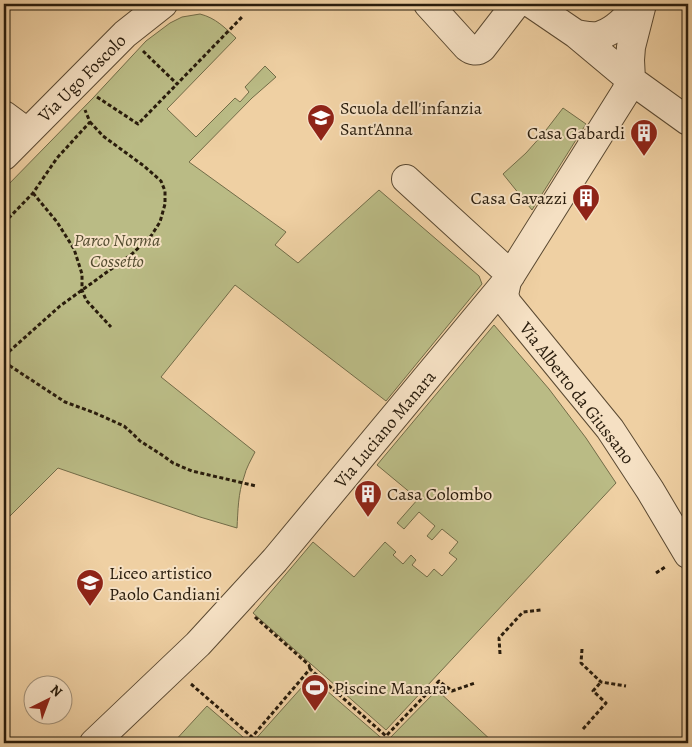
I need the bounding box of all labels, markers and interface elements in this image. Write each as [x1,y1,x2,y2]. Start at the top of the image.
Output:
street label: Via Ugo Foscolo [32,29,131,128]
place label: Scuola dell'infanzia Sant'Anna [340,96,483,141]
school or university icon: Scuola dell'infanzia Sant'Anna [306,103,336,142]
building icon: Casa Gabardi [629,118,659,157]
place label: Casa Gabardi [527,121,625,145]
building icon: Casa Gavazzi [571,183,601,222]
place label: Casa Gavazzi [471,186,567,210]
park label: Parco Norma Cossetto [74,228,160,273]
street label: Via Alberto da Giussano [513,316,640,469]
street label: Via Luciano Manara [328,365,442,494]
building icon: Casa Colombo [353,479,383,518]
place label: Casa Colombo [387,482,492,506]
place label: Liceo artistico Paolo Candiani [109,561,220,606]
school or university icon: Liceo artistico Paolo Candiani [75,568,105,607]
sports icon: Piscine Manara [300,673,330,712]
north arrow [22,674,72,724]
place label: Piscine Manara [334,676,448,700]
text: N [46,680,67,701]

